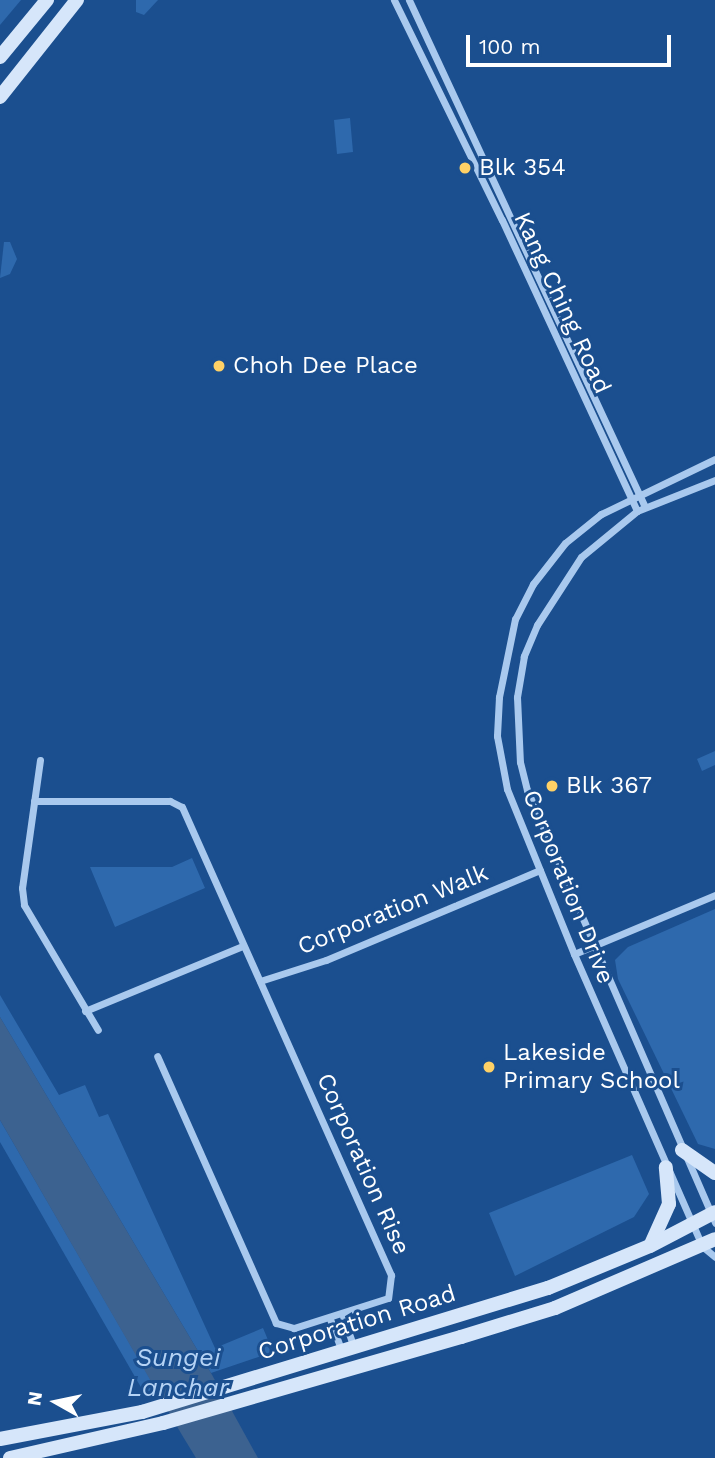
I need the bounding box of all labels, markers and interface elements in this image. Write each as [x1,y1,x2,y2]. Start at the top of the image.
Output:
scale bar [470,21,675,65]
text: 100 m [479,34,541,59]
place label: Blk 354 [479,154,566,182]
marker: Blk 354 [457,160,473,176]
street label: Kang Ching Road [507,208,617,398]
place label: Choh Dee Place [233,352,418,380]
marker: Choh Dee Place [211,358,227,374]
place label: Blk 367 [566,772,653,800]
marker: Blk 367 [544,778,560,794]
street label: Corporation Drive [516,786,620,988]
street label: Corporation Walk [293,859,493,961]
place label: Lakeside Primary School [503,1039,680,1095]
marker: Lakeside Primary School [481,1059,497,1075]
street label: Corporation Rise [310,1069,416,1259]
street label: Corporation Road [255,1279,459,1367]
water label: Sungei Lanchar [127,1342,229,1404]
north arrow [21,1367,91,1437]
text: N [22,1390,47,1407]

